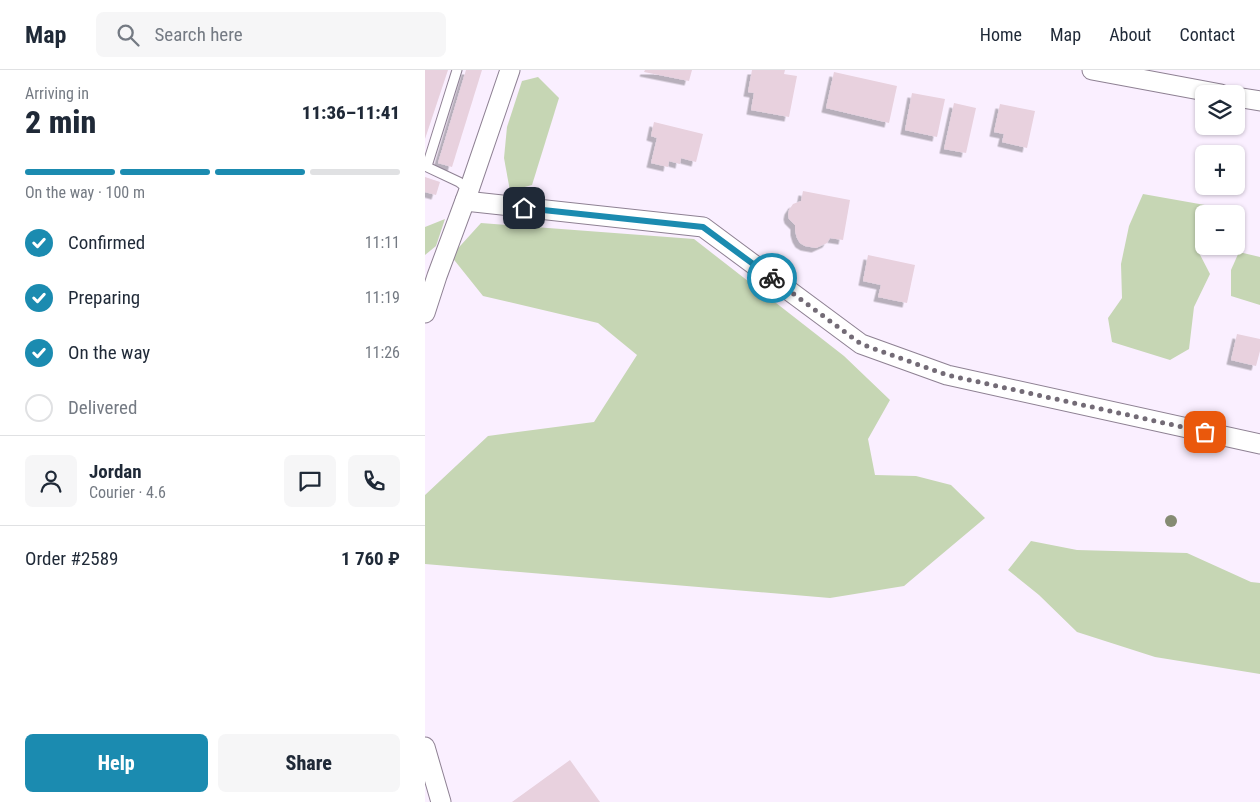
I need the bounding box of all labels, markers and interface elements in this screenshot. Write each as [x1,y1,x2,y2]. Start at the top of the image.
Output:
search box [96,12,446,57]
text: Map [25,21,66,49]
icon: search [114,21,142,49]
text: Search here [154,23,243,46]
text: Home [980,24,1022,45]
text: Map [1050,24,1081,45]
text: About [1109,24,1151,45]
text: Contact [1179,24,1235,45]
text: Arriving in [25,84,89,103]
map controls [1195,85,1245,255]
button: layers [1195,85,1245,135]
text: 11:36–11:41 [302,101,400,124]
text: 2 min [25,103,96,141]
button: + [1195,145,1245,195]
text: On the way · 100 m [25,183,145,202]
pin [503,187,545,229]
icon: home [510,194,538,222]
button: − [1195,205,1245,255]
icon: check [25,229,53,257]
text: Confirmed [68,231,145,254]
text: 11:11 [365,233,400,252]
courier [747,253,797,303]
icon: bike [758,264,786,292]
icon: check [25,284,53,312]
text: Preparing [68,286,140,309]
text: 11:19 [365,288,400,307]
icon: check [25,339,53,367]
text: On the way [68,341,150,364]
text: 11:26 [365,343,400,362]
text: Delivered [68,396,137,419]
pin [1184,411,1226,453]
icon: bag [1191,418,1219,446]
button: person [25,455,77,507]
button: chat [284,455,336,507]
button: phone [348,455,400,507]
text: Jordan [89,460,142,483]
text: Courier · 4.6 [89,483,166,502]
text: Order #2589 [25,547,118,570]
text: 1 760 ₽ [341,547,400,570]
button: Help [25,734,208,792]
button: Share [218,734,400,792]

